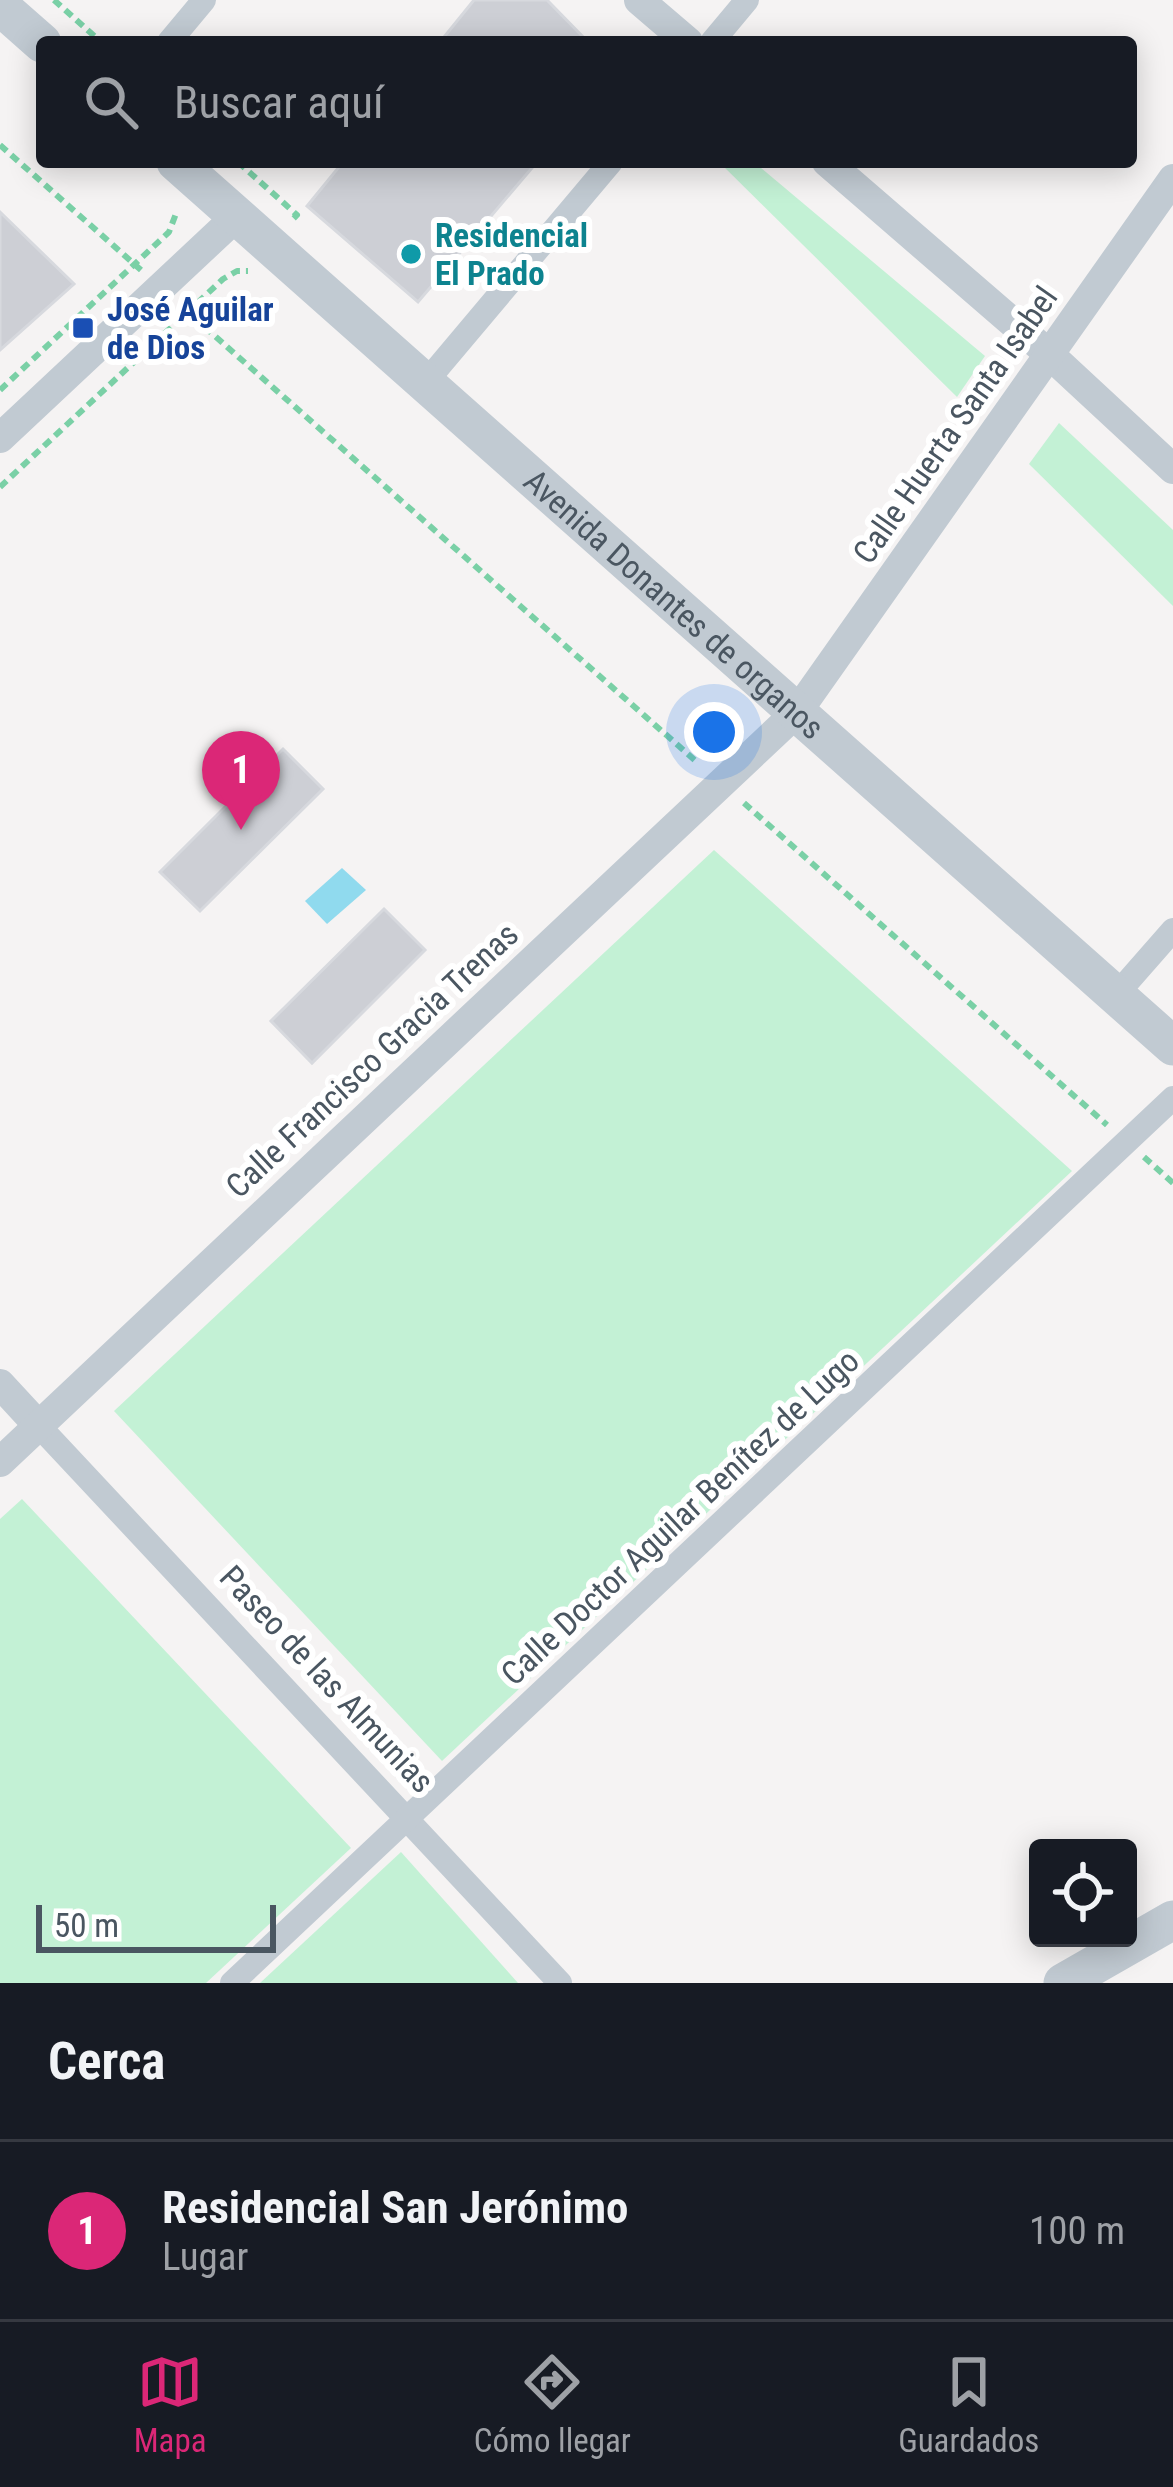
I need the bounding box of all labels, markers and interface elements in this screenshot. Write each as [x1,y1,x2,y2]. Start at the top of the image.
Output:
search box [36,36,1137,168]
icon: search [78,69,144,135]
text: Buscar aquí [174,76,384,129]
place label: Residencial El Prado [435,216,588,293]
marker: Residencial El Prado [398,241,424,267]
street label: Calle Huerta Santa Isabel [845,279,1065,571]
place label: José Aguilar de Dios [107,290,274,367]
marker: José Aguilar de Dios [70,315,96,341]
street label: Avenida Donantes de organos [516,461,832,747]
your location [684,702,744,762]
pin: 1 [202,731,280,830]
street label: Calle Francisco Gracia Trenas [218,914,526,1206]
street label: Calle Doctor Aguilar Benítez de Lugo [493,1341,867,1693]
street label: Paseo de las Almunias [212,1558,442,1800]
map controls [1029,1839,1137,1947]
button: locate [1029,1839,1137,1947]
scale bar [36,1899,276,1952]
text: 50 m [54,1906,119,1945]
text: Cerca [48,2032,165,2091]
text: Residencial San Jerónimo [162,2181,629,2234]
text: 1 [77,2208,97,2254]
text: 100 m [1029,2208,1125,2254]
text: Lugar [162,2234,248,2280]
tab: Mapa [134,2349,206,2460]
tab: Cómo llegar [474,2349,631,2460]
tab: Guardados [898,2349,1039,2460]

